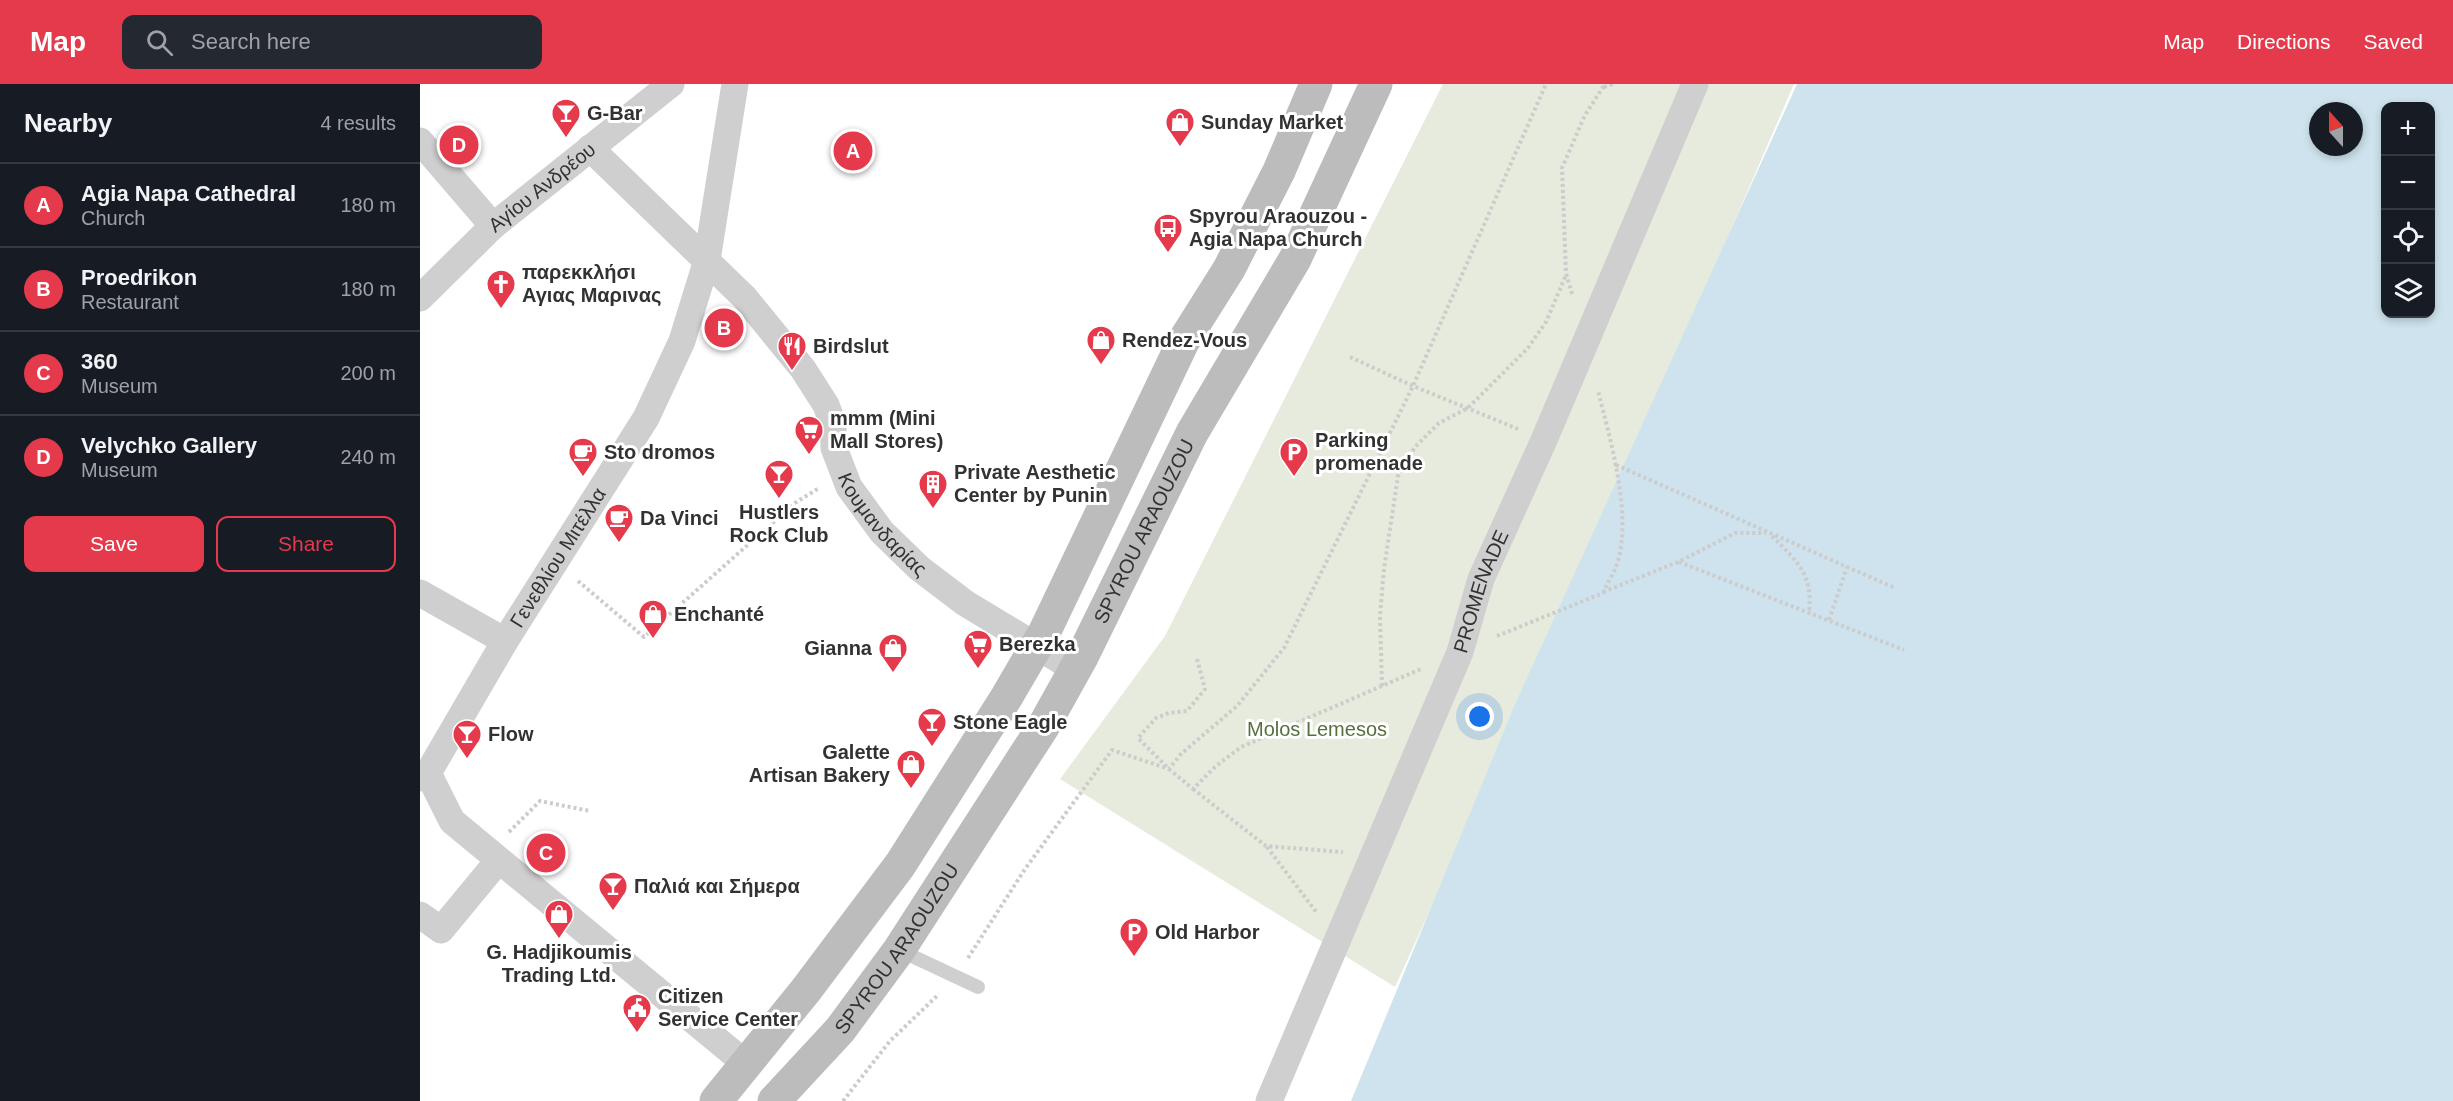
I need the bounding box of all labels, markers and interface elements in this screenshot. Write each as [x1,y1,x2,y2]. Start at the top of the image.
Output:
search box [122,15,542,69]
text: Map [30,26,86,57]
icon: search [143,26,176,59]
text: Search here [191,29,311,54]
text: Map [2163,30,2204,53]
text: Directions [2237,30,2330,53]
text: Saved [2363,30,2423,53]
bar icon: G-Bar [550,97,582,139]
place label: G-Bar [587,102,643,124]
north arrow [2309,102,2363,156]
map controls [2381,102,2435,318]
button: + [2381,102,2435,156]
shop icon: Sunday Market [1164,106,1196,148]
text: Nearby [24,108,112,138]
place label: Sunday Market [1201,111,1344,133]
text: 4 results [320,112,396,134]
pin: D [440,122,478,168]
pin: A [834,128,872,174]
street label: Αγίου Ανδρέου [484,138,600,236]
button: − [2381,156,2435,210]
text: Agia Napa Cathedral [81,181,296,206]
text: A [36,194,51,216]
text: 180 m [340,194,396,216]
place label: Spyrou Araouzou - Agia Napa Church [1189,205,1367,250]
text: Church [81,207,145,229]
button: locate [2381,210,2435,264]
bus stop icon: Spyrou Araouzou - Agia Napa Church [1152,212,1184,254]
place label: παρεκκλήσι Αγιας Μαρινας [522,261,661,306]
button: layers [2381,264,2435,318]
text: Proedrikon [81,265,197,290]
church icon: παρεκκλήσι Αγιας Μαρινας [485,268,517,310]
text: B [36,278,51,300]
text: 180 m [340,278,396,300]
text: Restaurant [81,291,179,313]
pin: B [704,306,744,350]
shop icon: Rendez-Vous [1085,324,1117,366]
place label: Rendez-Vous [1122,329,1247,351]
restaurant icon: Birdslut [776,330,808,372]
place label: Birdslut [813,335,889,357]
text: 360 [81,349,118,374]
text: C [36,362,51,384]
text: 200 m [340,362,396,384]
text: Museum [81,375,158,397]
place label: mmm (Mini Mall Stores) [830,407,943,452]
supermarket icon: mmm (Mini Mall Stores) [793,414,825,456]
place label: Parking promenade [1315,429,1423,474]
text: Velychko Gallery [81,433,257,458]
cafe icon: Sto dromos [567,436,599,478]
street label: SPYROU ARAOUZOU [1089,436,1198,627]
parking icon: Parking promenade [1278,436,1310,478]
place label: Sto dromos [604,441,715,463]
text: D [36,446,51,468]
text: 240 m [340,446,396,468]
bar icon: Hustlers Rock Club [763,458,795,500]
text: Museum [81,459,158,481]
place label: Private Aesthetic Center by Punin [954,461,1116,506]
building icon: Private Aesthetic Center by Punin [917,468,949,510]
street label: Κουμανδαρίας [834,470,931,581]
street label: Γενεθλίου Μιτέλλα [505,484,610,631]
place label: Hustlers Rock Club [730,501,828,546]
cafe icon: Da Vinci [603,502,635,544]
place label: Da Vinci [640,507,719,529]
button: Save [24,516,204,572]
button: Share [216,516,396,572]
street label: PROMENADE [1449,527,1513,655]
shop icon: Enchanté [637,598,669,640]
place label: Enchanté [674,603,764,625]
supermarket icon: Berezka [962,628,994,670]
shop icon: Gianna [877,632,909,674]
place label: Berezka [999,633,1077,655]
place label: Gianna [804,637,873,659]
your location [1465,702,1494,731]
bar icon: Stone Eagle [916,706,948,748]
place label: Stone Eagle [953,711,1067,733]
bar icon: Flow [451,718,483,760]
park label: Molos Lemesos [1247,718,1387,740]
place label: Flow [488,723,534,745]
place label: Galette Artisan Bakery [749,741,891,786]
shop icon: Galette Artisan Bakery [895,748,927,790]
pin: C [526,830,566,876]
street label: SPYROU ARAOUZOU [830,859,963,1038]
bar icon: Παλιά και Σήμερα [597,870,629,912]
place label: Παλιά και Σήμερα [634,875,800,897]
shop icon: G. Hadjikoumis Trading Ltd. [543,898,575,940]
parking icon: Old Harbor [1118,916,1150,958]
place label: Old Harbor [1155,921,1260,943]
place label: G. Hadjikoumis Trading Ltd. [486,941,632,986]
place label: Citizen Service Center [658,985,798,1030]
public building icon: Citizen Service Center [621,992,653,1034]

